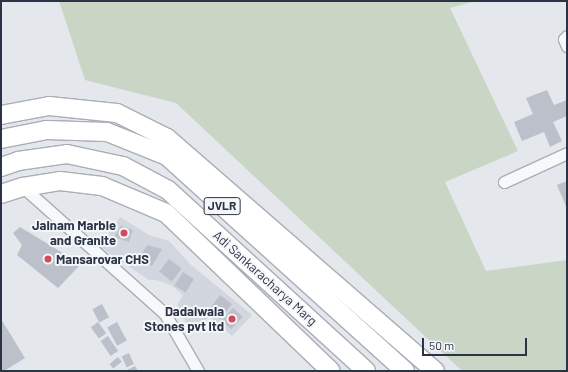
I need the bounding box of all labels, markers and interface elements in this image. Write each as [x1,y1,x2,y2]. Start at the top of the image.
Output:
road number: JVLR [203,196,241,216]
place label: Jainam Marble and Granite [32,218,116,249]
street label: Adi Sankaracharya Marg [210,227,320,329]
marker: Jainam Marble and Granite [119,228,129,238]
place label: Mansarovar CHS [56,251,149,267]
marker: Mansarovar CHS [43,254,53,264]
place label: Dadaiwala Stones pvt ltd [144,304,224,335]
marker: Dadaiwala Stones pvt ltd [227,314,237,324]
scale bar [424,330,529,356]
text: 50 m [429,338,454,352]

